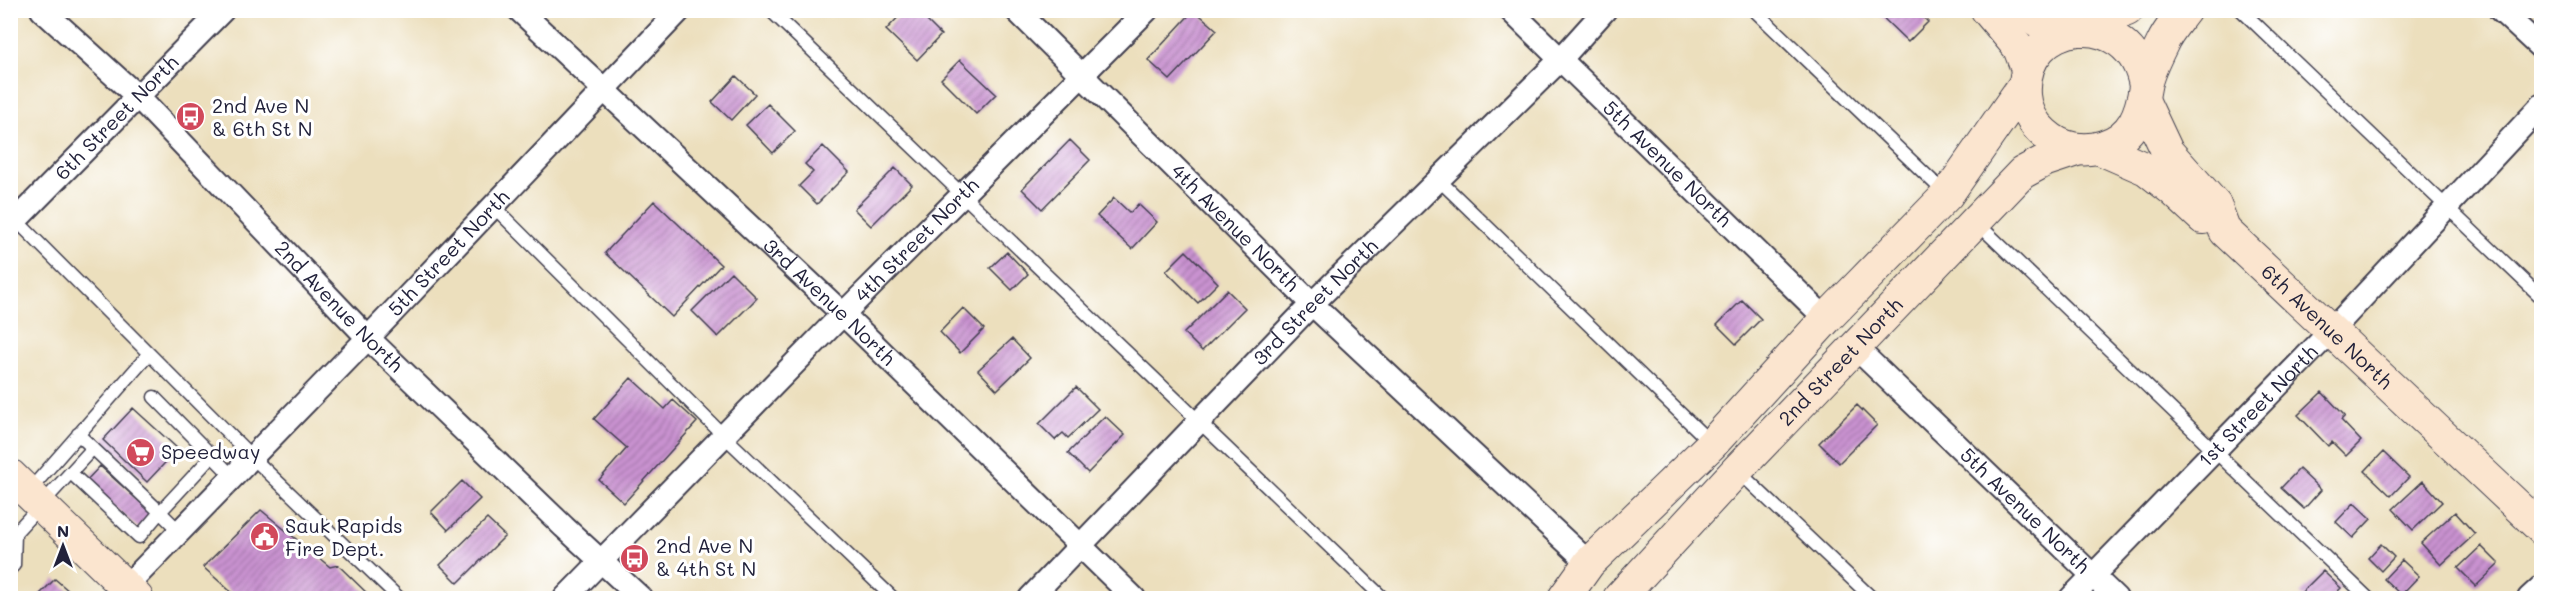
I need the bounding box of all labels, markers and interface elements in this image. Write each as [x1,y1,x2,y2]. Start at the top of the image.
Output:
street label: 6th Street North [49,49,183,185]
place label: 2nd Ave N & 6th St N [212,92,313,141]
street label: 5th Avenue North [1598,94,1738,232]
bus stop icon: 2nd Ave N & 6th St N [175,101,207,133]
street label: 4th Avenue North [1166,158,1306,296]
street label: 4th Street North [849,172,984,307]
street label: 5th Street North [382,184,514,321]
street label: 3rd Avenue North [758,232,902,370]
street label: 3rd Street North [1246,233,1383,370]
street label: 2nd Avenue North [270,235,410,377]
street label: 6th Avenue North [2256,258,2399,394]
street label: 2nd Street North [1772,291,1908,431]
street label: 1st Street North [2192,339,2323,472]
supermarket icon: Speedway [124,436,156,468]
place label: Speedway [161,438,260,464]
street label: 5th Avenue North [1955,441,2096,578]
place label: Sauk Rapids Fire Dept. [285,512,403,561]
north arrow [33,516,93,576]
text: N [57,520,69,541]
public building icon: Sauk Rapids Fire Dept. [248,521,280,553]
place label: 2nd Ave N & 4th St N [656,532,756,581]
bus stop icon: 2nd Ave N & 4th St N [619,542,651,574]

